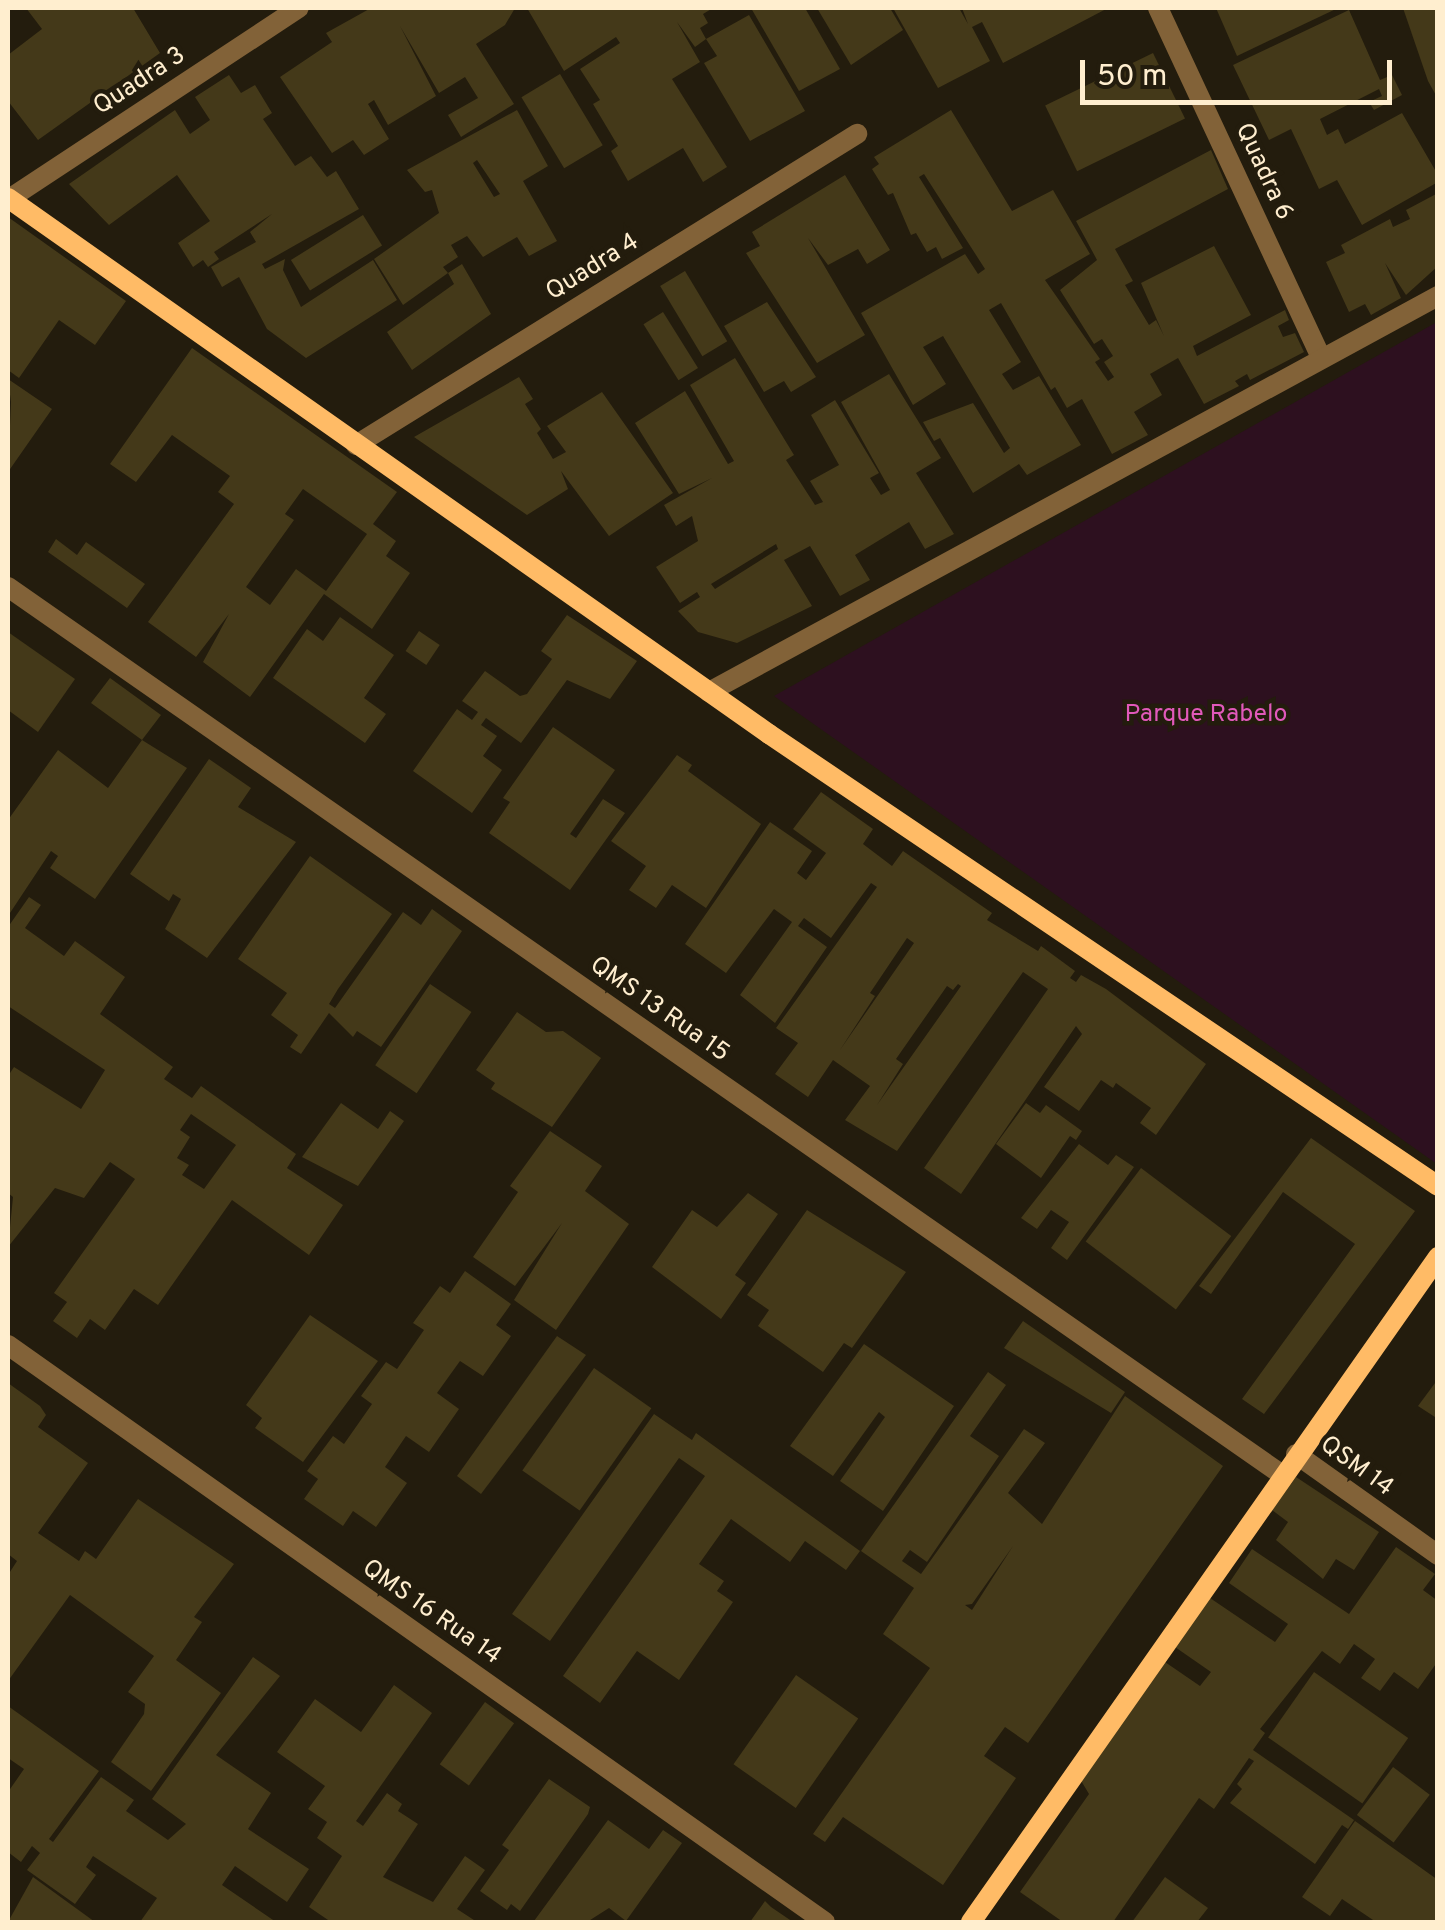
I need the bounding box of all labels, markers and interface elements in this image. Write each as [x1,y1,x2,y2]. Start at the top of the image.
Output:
scale bar [1085,40,1398,102]
street label: Quadra 3 [88,41,192,123]
text: 50 m [1097,59,1167,96]
street label: Quadra 6 [1228,119,1298,225]
street label: Quadra 4 [541,228,645,308]
park label: Parque Rabelo [1124,700,1288,730]
street label: QMS 13 Rua 15 [583,951,735,1069]
street label: QSM 14 [1313,1430,1399,1504]
street label: QMS 16 Rua 14 [356,1554,506,1672]

